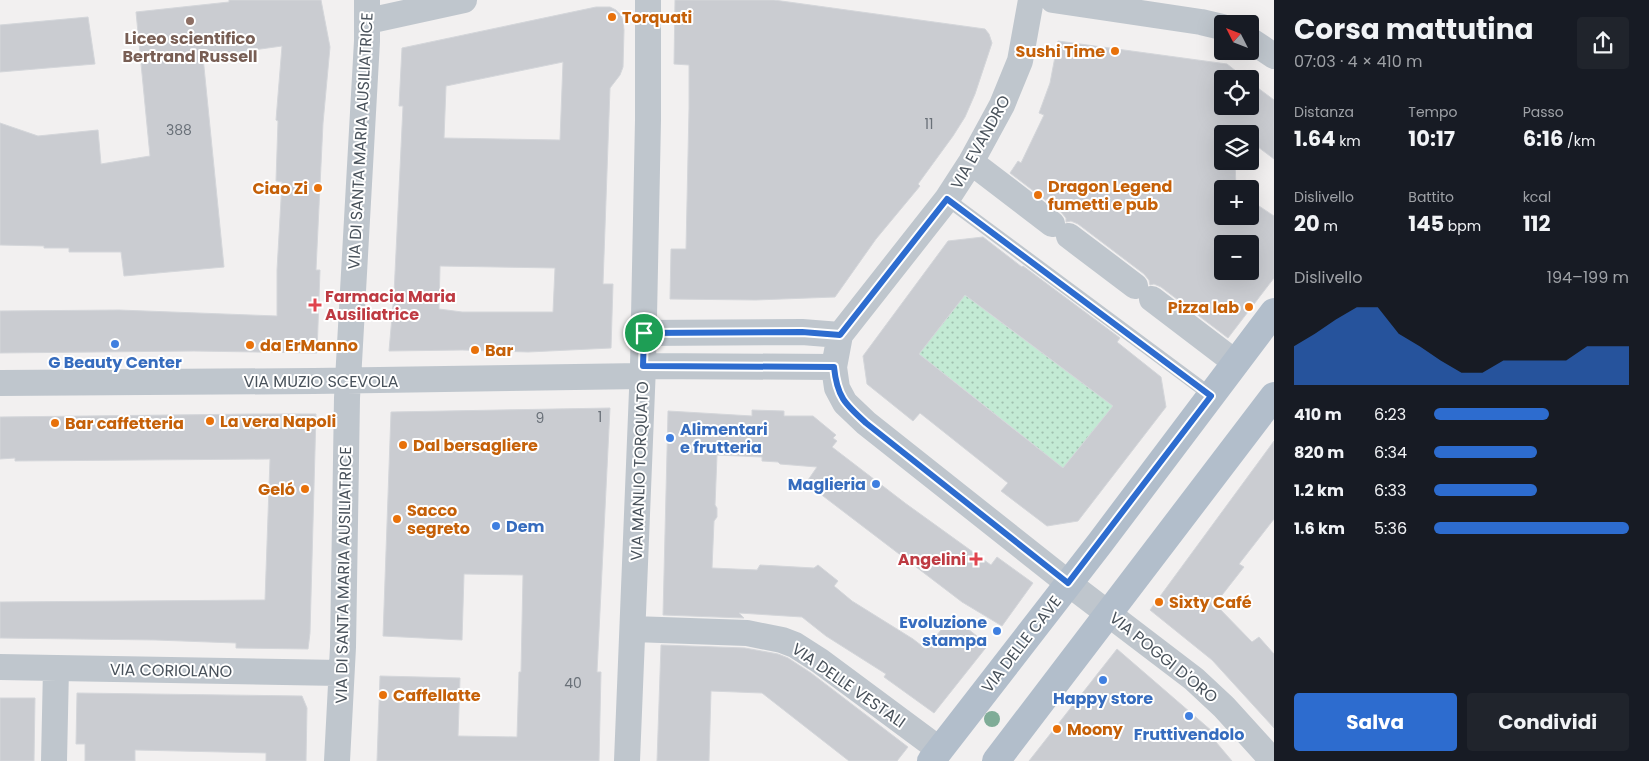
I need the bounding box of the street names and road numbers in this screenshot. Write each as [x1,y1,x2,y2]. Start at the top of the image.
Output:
street label: VIA DI SANTA MARIA AUSILIATRICE [342,12,379,270]
street label: VIA EVANDRO [945,91,1016,194]
street label: VIA MUZIO SCEVOLA [244,370,399,393]
street label: VIA MANLIO TORQUATO [625,381,654,561]
street label: VIA DI SANTA MARIA AUSILIATRICE [330,446,357,704]
street label: VIA DELLE CAVE [976,591,1067,698]
street label: VIA POGGI D'ORO [1105,606,1223,708]
street label: VIA DELLE VESTALI [787,637,910,733]
street label: VIA CORIOLANO [110,658,232,683]

